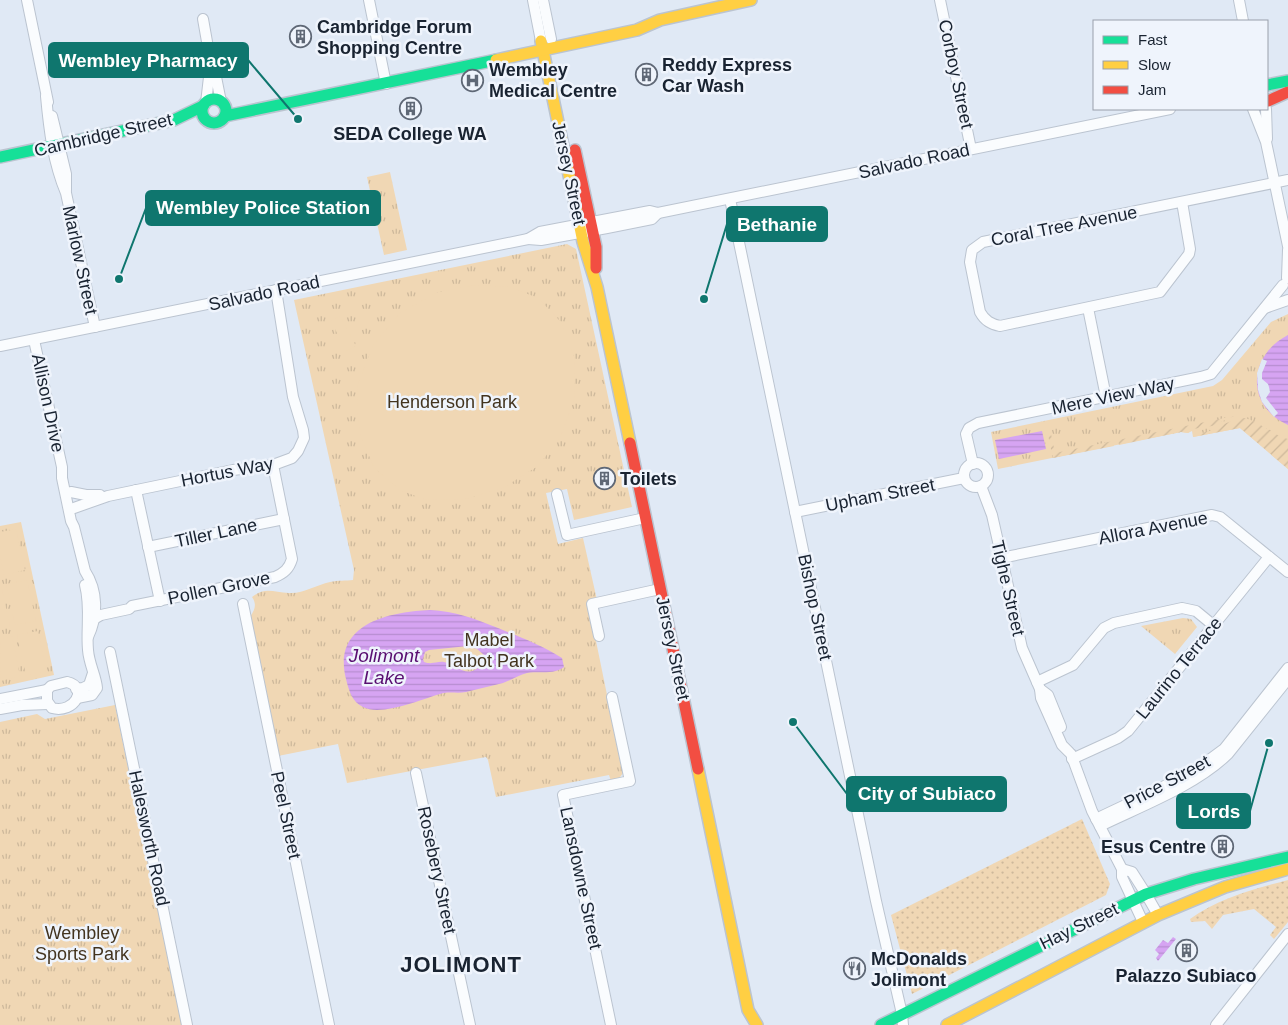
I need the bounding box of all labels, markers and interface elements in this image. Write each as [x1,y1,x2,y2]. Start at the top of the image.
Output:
place label: Cambridge Forum Shopping Centre [317,17,472,58]
street label: Corboy Street [935,18,977,130]
legend [1093,20,1268,110]
building icon: Cambridge Forum Shopping Centre [289,25,313,49]
text: Fast [1138,31,1168,48]
callout: Wembley Pharmacy [49,43,248,77]
text: Wembley Pharmacy [58,50,238,71]
place label: Reddy Express Car Wash [662,55,792,96]
text: Slow [1138,56,1171,73]
place label: Wembley Medical Centre [489,60,617,101]
building icon: Reddy Express Car Wash [634,63,658,87]
hospital icon: Wembley Medical Centre [461,68,485,92]
text: Jam [1138,81,1166,98]
building icon: SEDA College WA [398,97,422,121]
street label: Cambridge Street [32,109,174,161]
street label: Jersey Street [548,119,590,227]
place label: SEDA College WA [333,124,487,144]
street label: Salvado Road [857,139,971,183]
callout: Wembley Police Station [146,191,380,225]
text: Wembley Police Station [156,197,370,218]
street label: Coral Tree Avenue [989,202,1139,250]
street label: Marlow Street [59,204,101,316]
callout: Bethanie [727,207,827,241]
text: Bethanie [737,214,817,235]
street label: Salvado Road [207,271,321,315]
street label: Allison Drive [28,352,68,454]
street label: Mere View Way [1050,373,1176,419]
park label: Henderson Park [387,392,518,412]
street label: Hortus Way [179,453,275,491]
building icon: Toilets [592,467,616,491]
place label: Toilets [620,469,677,489]
street label: Upham Street [824,475,936,515]
street label: Allora Avenue [1097,508,1209,548]
street label: Tiller Lane [173,515,259,551]
street label: Tighe Street [987,538,1029,638]
street label: Bishop Street [794,552,836,662]
street label: Pollen Grove [166,567,272,609]
street label: Jersey Street [652,594,694,702]
street label: Laurino Terrace [1132,613,1226,723]
park label: Mabel Talbot Park [444,630,535,671]
water label: Jolimont Lake [348,645,420,688]
street label: Price Street [1121,751,1213,813]
street label: Halesworth Road [125,768,173,908]
street label: Peel Street [267,769,305,861]
callout: City of Subiaco [847,777,1006,811]
text: City of Subiaco [858,783,996,804]
callout: Lords [1177,794,1250,828]
text: Lords [1188,801,1240,822]
street label: Rosebery Street [414,804,460,936]
street label: Lansdowne Street [556,805,606,951]
building icon: Esus Centre [1210,835,1234,859]
place label: Esus Centre [1101,837,1206,857]
street label: Hay Street [1036,898,1122,954]
park label: Wembley Sports Park [35,923,130,964]
building icon: Palazzo Subiaco [1174,939,1198,963]
place label: McDonalds Jolimont [871,949,967,990]
district label: JOLIMONT [400,952,522,977]
restaurant icon: McDonalds Jolimont [843,957,867,981]
place label: Palazzo Subiaco [1115,966,1257,986]

